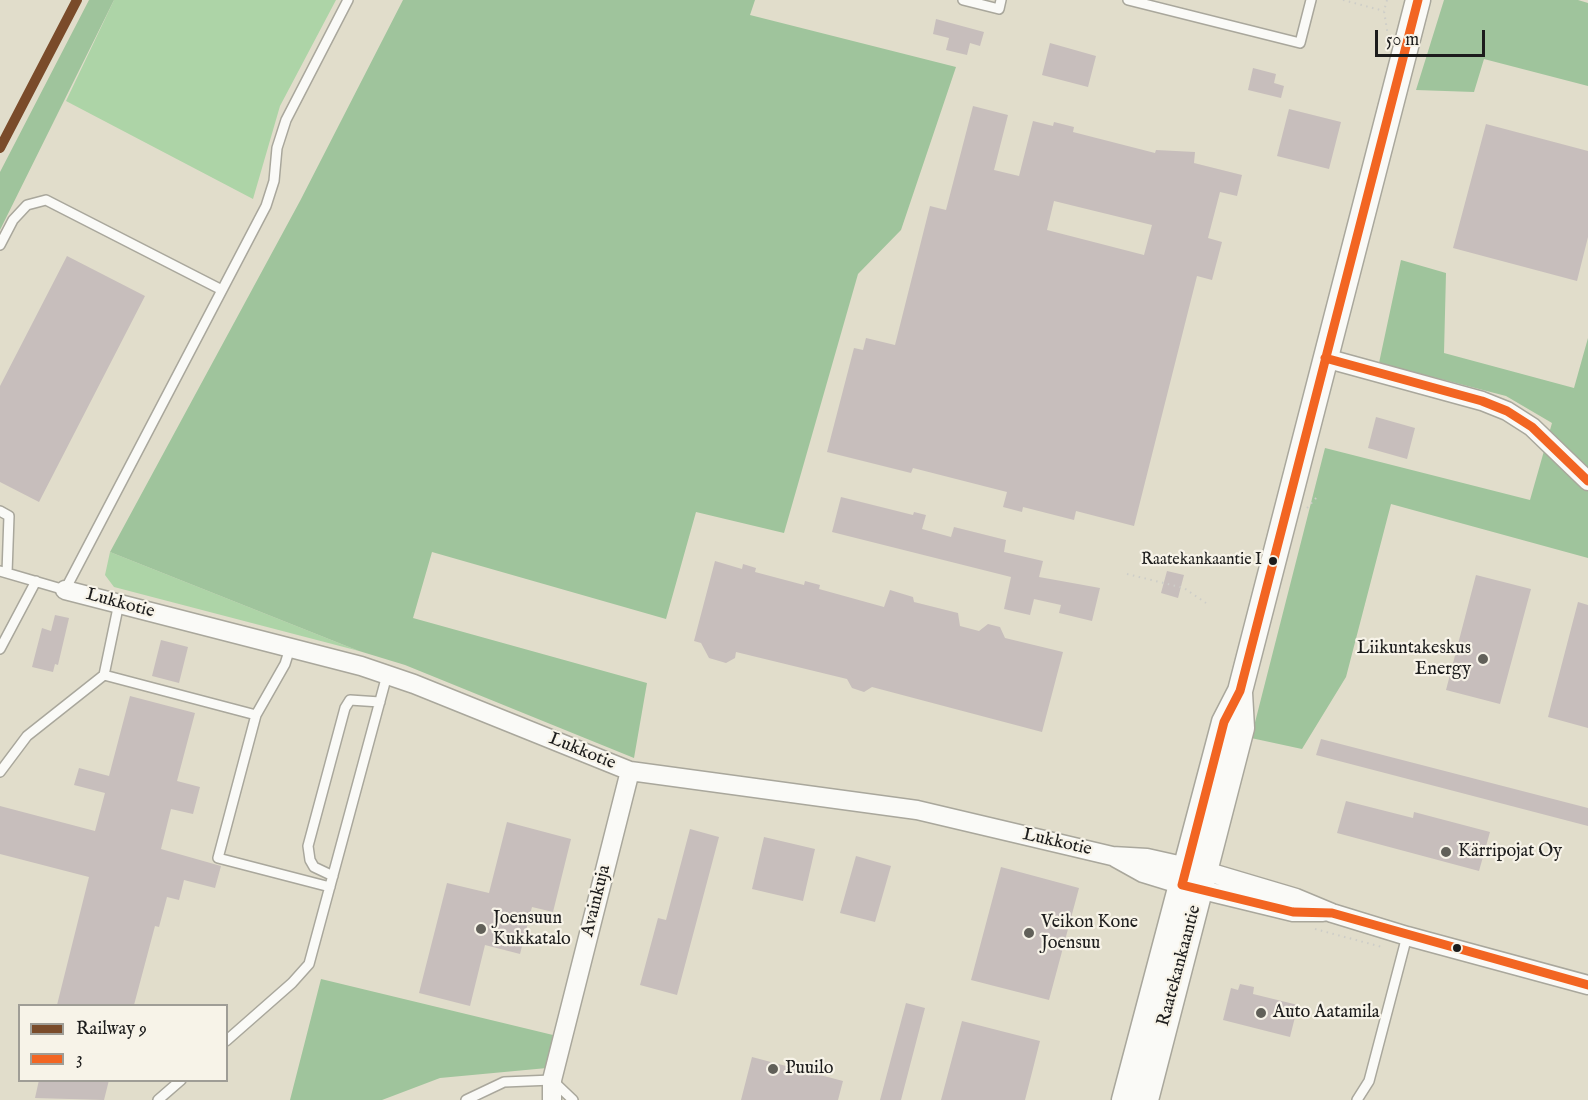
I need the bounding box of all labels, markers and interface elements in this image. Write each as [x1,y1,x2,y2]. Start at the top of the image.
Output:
scale bar [1378,18,1488,56]
text: 50 m [1386,29,1419,52]
place label: Raatekankaantie I [1141,551,1262,571]
marker: Raatekankaantie I [1267,555,1279,567]
street label: Lukkotie [83,584,157,624]
place label: Liikuntakeskus Energy [1357,638,1471,680]
marker: Liikuntakeskus Energy [1476,652,1490,666]
street label: Lukkotie [545,729,619,775]
street label: Lukkotie [1020,825,1094,861]
place label: Kärripojat Oy [1458,841,1562,863]
marker: Kärripojat Oy [1439,845,1453,859]
street label: Avainkuja [578,863,616,939]
street label: Raatekankaantie [1153,903,1207,1029]
place label: Joensuun Kukkatalo [493,908,571,950]
place label: Veikon Kone Joensuu [1041,912,1138,954]
marker: Joensuun Kukkatalo [474,922,488,936]
marker: Veikon Kone Joensuu [1022,926,1036,940]
unlabelled marker [1451,942,1463,954]
place label: Auto Aatamila [1273,1002,1380,1024]
legend [18,1004,228,1082]
marker: Auto Aatamila [1254,1006,1268,1020]
text: Railway 9 [76,1018,147,1041]
text: 3 [76,1048,83,1071]
place label: Puuilo [785,1058,833,1080]
marker: Puuilo [766,1062,780,1076]

